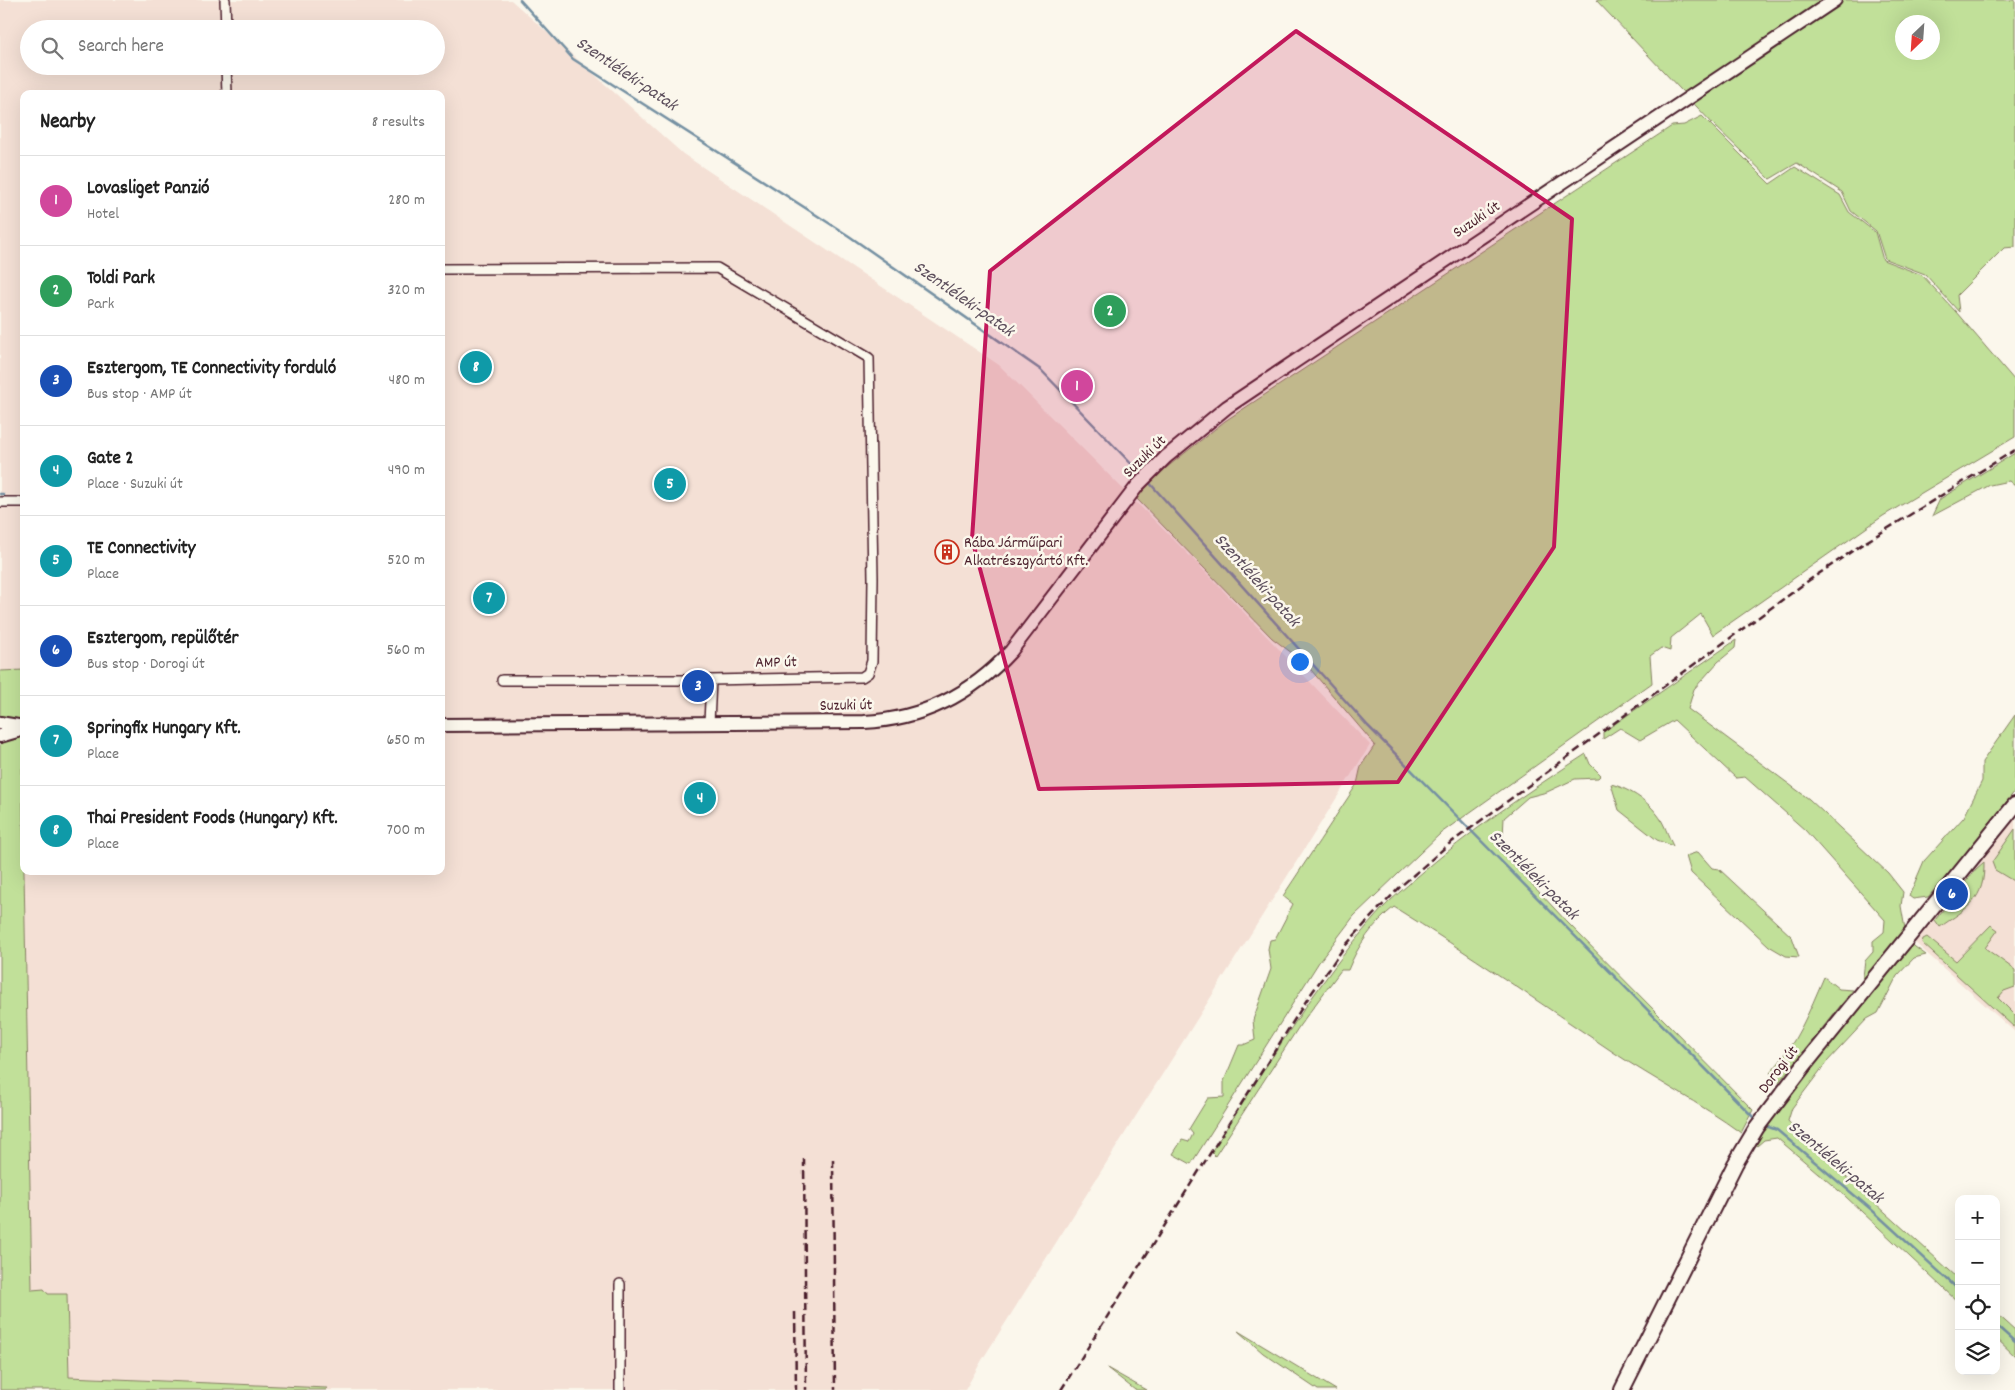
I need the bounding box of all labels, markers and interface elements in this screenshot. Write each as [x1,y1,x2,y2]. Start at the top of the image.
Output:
north arrow [1895,15,1940,60]
search box [20,20,445,75]
water label: Szentléleki-patak [570,32,683,119]
icon: search [38,34,66,62]
text: Search here [78,34,164,61]
text: Nearby [40,108,95,138]
text: 8 results [372,111,425,134]
text: Lovasliget Panzió [87,176,210,203]
text: 1 [54,189,58,212]
text: 280 m [388,189,425,212]
street label: Suzuki út [1449,196,1505,244]
text: Hotel [87,203,119,226]
water label: Szentléleki-patak [908,256,1020,345]
text: Toldi Park [87,266,155,293]
text: 2 [53,279,60,302]
text: 320 m [388,279,425,302]
pin: 2 [1094,292,1126,330]
text: Park [87,293,114,316]
pin: 8 [460,348,492,386]
text: Esztergom, TE Connectivity forduló [87,356,336,383]
pin: 1 [1061,367,1093,405]
text: 3 [52,369,60,392]
text: 480 m [389,369,425,392]
text: Bus stop · AMP út [87,383,192,406]
street label: Suzuki út [1118,430,1172,484]
text: Gate 2 [87,446,134,473]
text: 4 [53,459,59,482]
text: 490 m [388,459,425,482]
pin: 5 [654,465,686,503]
text: Place · Suzuki út [87,473,183,496]
water label: Szentléleki-patak [1207,529,1306,634]
place label: Rába Járműipari Alkatrészgyártó Kft. [964,532,1088,573]
text: TE Connectivity [87,536,196,563]
building icon: Rába Járműipari Alkatrészgyártó Kft. [934,539,960,565]
text: 5 [52,549,60,572]
text: 520 m [387,549,425,572]
text: Place [87,563,119,586]
pin: 7 [473,579,505,617]
text: Esztergom, repülőtér [87,626,239,653]
text: 6 [52,639,60,662]
text: 560 m [386,639,425,662]
your location [1287,649,1313,675]
street label: AMP út [755,651,797,675]
text: Bus stop · Dorogi út [87,653,205,676]
pin: 3 [682,667,714,705]
street label: Suzuki út [819,694,873,718]
text: Springfix Hungary Kft. [87,716,241,743]
text: 7 [53,729,59,752]
text: 650 m [386,729,425,752]
text: Place [87,743,119,766]
pin: 4 [684,779,716,817]
text: Thai President Foods (Hungary) Kft. [87,806,338,833]
text: 8 [53,819,59,842]
text: 700 m [387,819,425,842]
water label: Szentléleki-patak [1482,825,1585,928]
text: Place [87,833,119,856]
pin: 6 [1936,875,1968,913]
street label: Dorogi út [1753,1041,1805,1099]
water label: Szentléleki-patak [1782,1116,1889,1212]
map controls [1955,1195,2000,1375]
button: + [1955,1195,2000,1240]
button: − [1955,1240,2000,1285]
button: locate [1955,1285,2000,1330]
button: layers [1955,1330,2000,1375]

